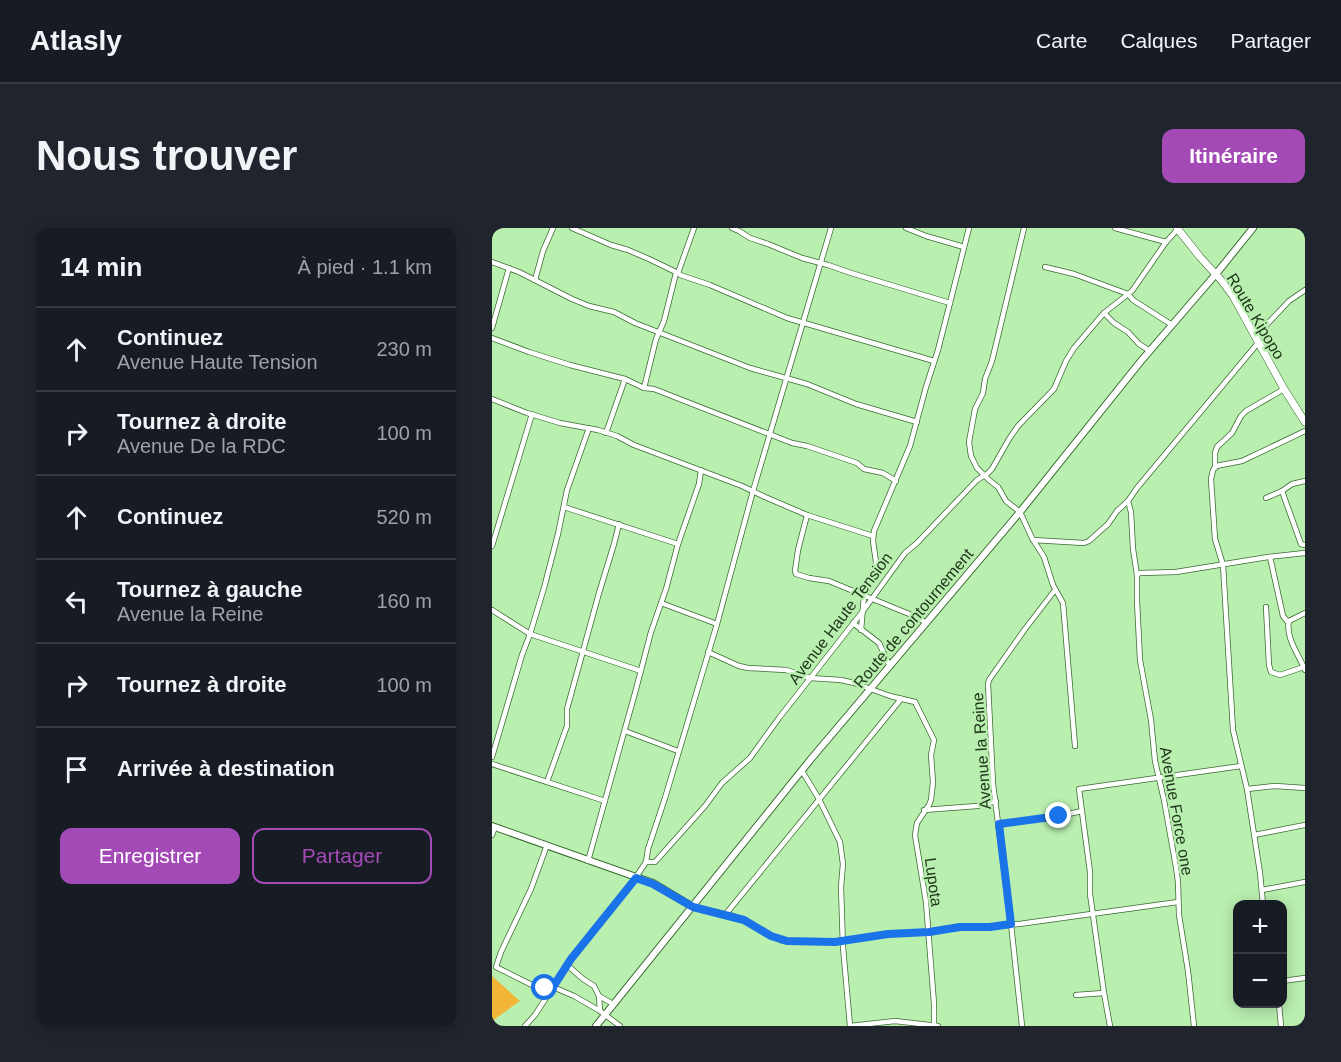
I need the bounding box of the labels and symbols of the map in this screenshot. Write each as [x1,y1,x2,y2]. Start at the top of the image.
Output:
street label: Route Kipopo [1223,270,1288,362]
street label: Route de contournement [850,545,977,691]
street label: Avenue Haute Tension [785,549,895,687]
street label: Avenue la Reine [969,692,994,810]
street label: Avenue Force one [1157,745,1196,877]
route end [1045,802,1071,828]
street label: Lupota [922,857,945,908]
route start [531,974,557,1000]

